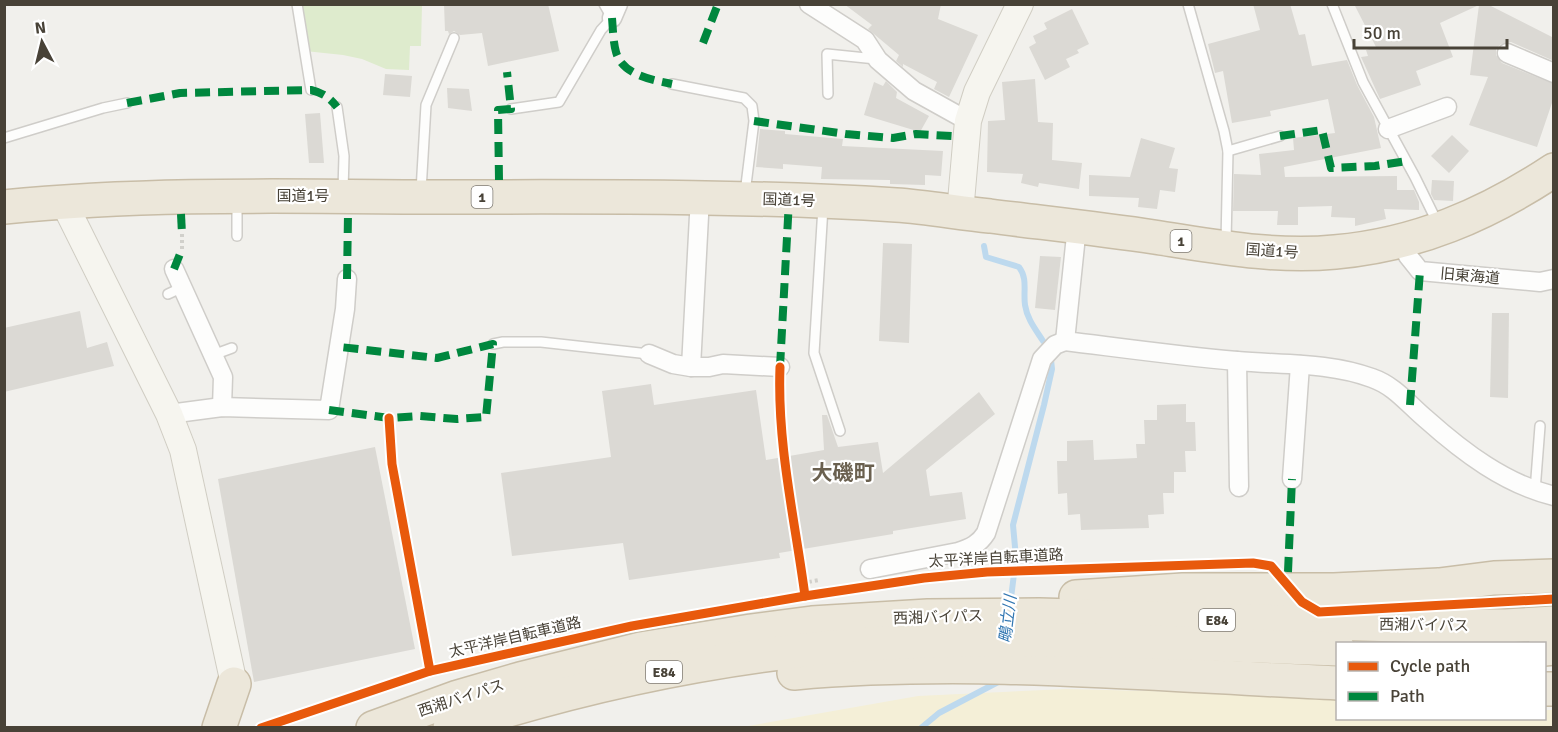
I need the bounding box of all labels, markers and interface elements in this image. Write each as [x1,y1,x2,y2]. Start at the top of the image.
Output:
north arrow [12,12,72,72]
scale bar [1354,12,1507,50]
text: N [34,18,47,39]
text: 50 m [1363,22,1401,44]
road number: 1 [472,186,492,208]
street label: 国道1号 [276,187,330,205]
street label: 国道1号 [762,190,816,210]
road number: 1 [1170,230,1192,252]
street label: 国道1号 [1245,240,1299,262]
street label: 旧東海道 [1439,264,1501,288]
district label: 大磯町 [812,460,875,486]
street label: 太平洋岸自転車道路 [928,545,1064,571]
water label: 鴫立川 [995,592,1021,644]
street label: 西湘バイパス [893,606,983,628]
road number: E84 [1199,609,1235,631]
street label: 太平洋岸自転車道路 [447,613,583,661]
street label: 西湘バイパス [1379,615,1469,635]
legend [1336,642,1546,720]
text: Cycle path [1390,655,1470,677]
road number: E84 [646,661,682,683]
street label: 西湘バイパス [416,676,506,720]
text: Path [1390,685,1425,707]

